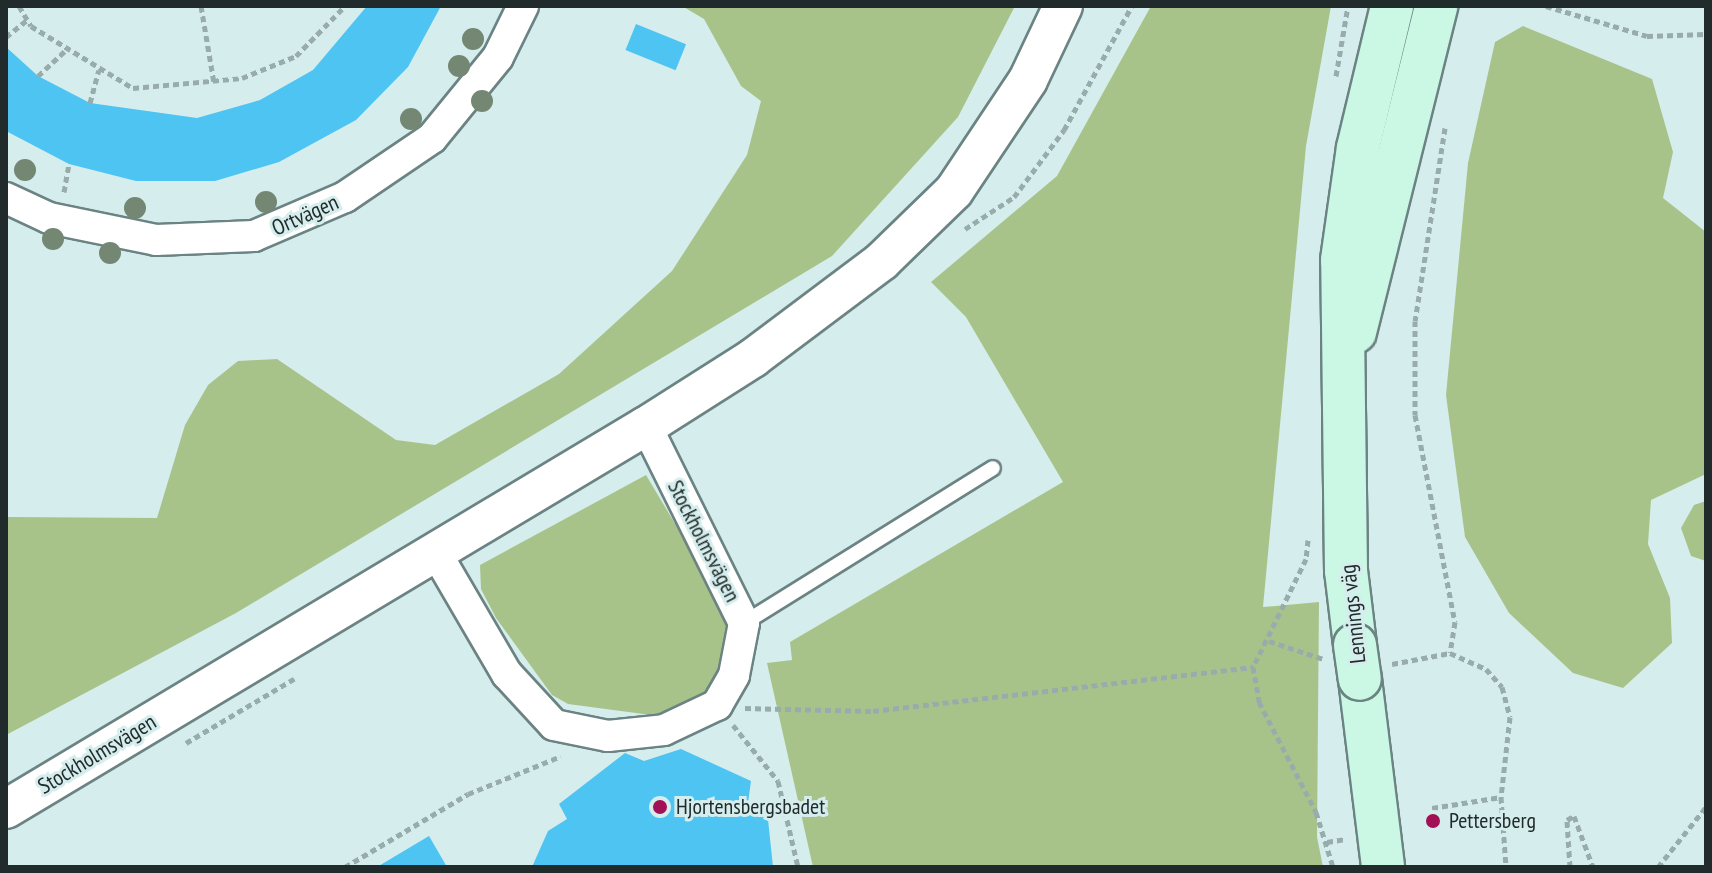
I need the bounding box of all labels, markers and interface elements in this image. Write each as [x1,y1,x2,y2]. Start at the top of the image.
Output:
street label: Ortvägen [268,189,342,241]
street label: Stockholmsvägen [662,476,746,606]
street label: Lennings väg [1335,563,1371,665]
street label: Stockholmsvägen [33,708,161,800]
place label: Hjortensbergsbadet [676,794,825,820]
marker: Hjortensbergsbadet [651,798,669,816]
place label: Pettersberg [1449,808,1536,834]
marker: Pettersberg [1424,812,1442,830]

